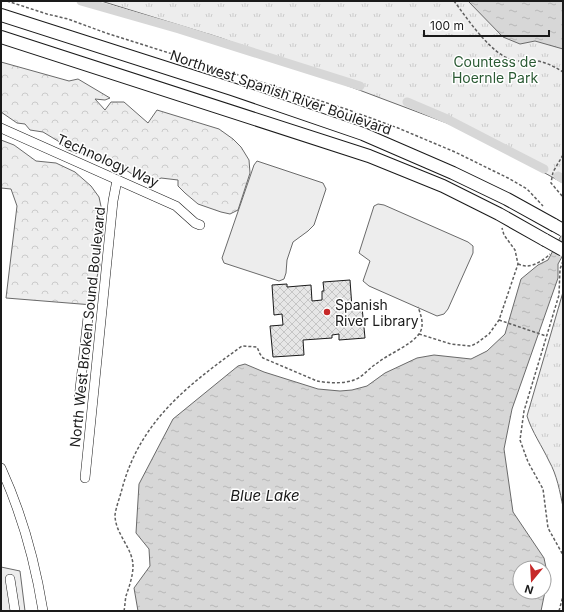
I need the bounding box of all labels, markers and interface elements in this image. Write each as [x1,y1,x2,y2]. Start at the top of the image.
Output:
scale bar [424,12,549,38]
text: 100 m [430,18,464,33]
street label: Northwest Spanish River Boulevard [168,46,394,138]
park label: Countess de Hoernle Park [452,53,538,86]
street label: Technology Way [54,130,162,190]
street label: North West Broken Sound Boulevard [66,206,108,448]
place label: Spanish River Library [335,296,419,329]
marker: Spanish River Library [322,307,332,317]
water label: Blue Lake [230,486,300,505]
north arrow [512,560,552,600]
text: N [523,582,535,597]

